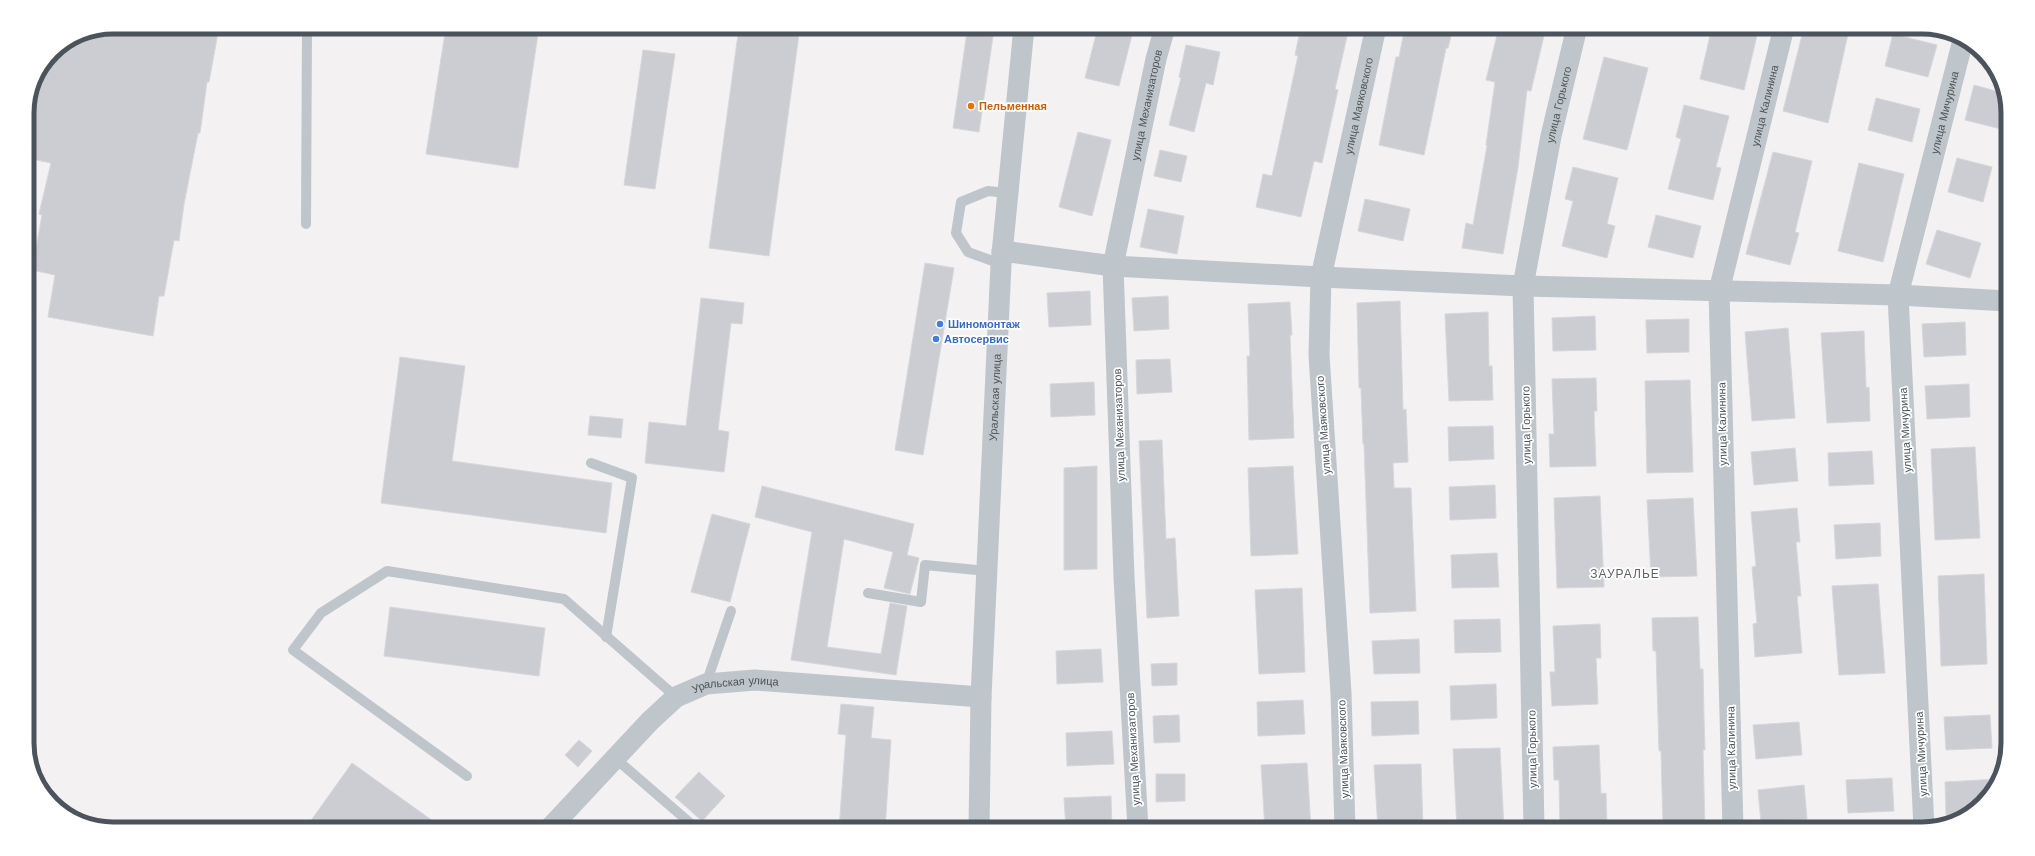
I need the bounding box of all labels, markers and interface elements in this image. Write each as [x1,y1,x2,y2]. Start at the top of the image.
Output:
street label: улица Механизаторов [1129,48,1165,162]
street label: улица Маяковского [1342,56,1376,156]
street label: улица Калинина [1749,63,1782,148]
street label: улица Горького [1544,65,1574,144]
street label: улица Мичурина [1928,69,1962,155]
place label: Пельменная [979,100,1047,113]
marker: Пельменная [966,101,976,111]
place label: Шиномонтаж [948,318,1020,331]
marker: Шиномонтаж [935,319,945,329]
place label: Автосервис [944,333,1009,346]
marker: Автосервис [931,334,941,344]
street label: Уральская улица [987,352,1004,441]
street label: улица Механизаторов [1111,368,1128,482]
street label: улица Маяковского [1314,375,1333,475]
street label: улица Калинина [1715,381,1730,466]
street label: улица Горького [1519,386,1534,464]
street label: улица Мичурина [1897,386,1914,473]
district label: ЗАУРАЛЬЕ [1590,567,1660,581]
street label: Уральская улица [690,674,780,696]
street label: улица Механизаторов [1124,692,1143,806]
street label: улица Маяковского [1335,699,1352,798]
street label: улица Калинина [1724,705,1739,790]
street label: улица Горького [1525,710,1540,788]
street label: улица Мичурина [1913,710,1930,797]

